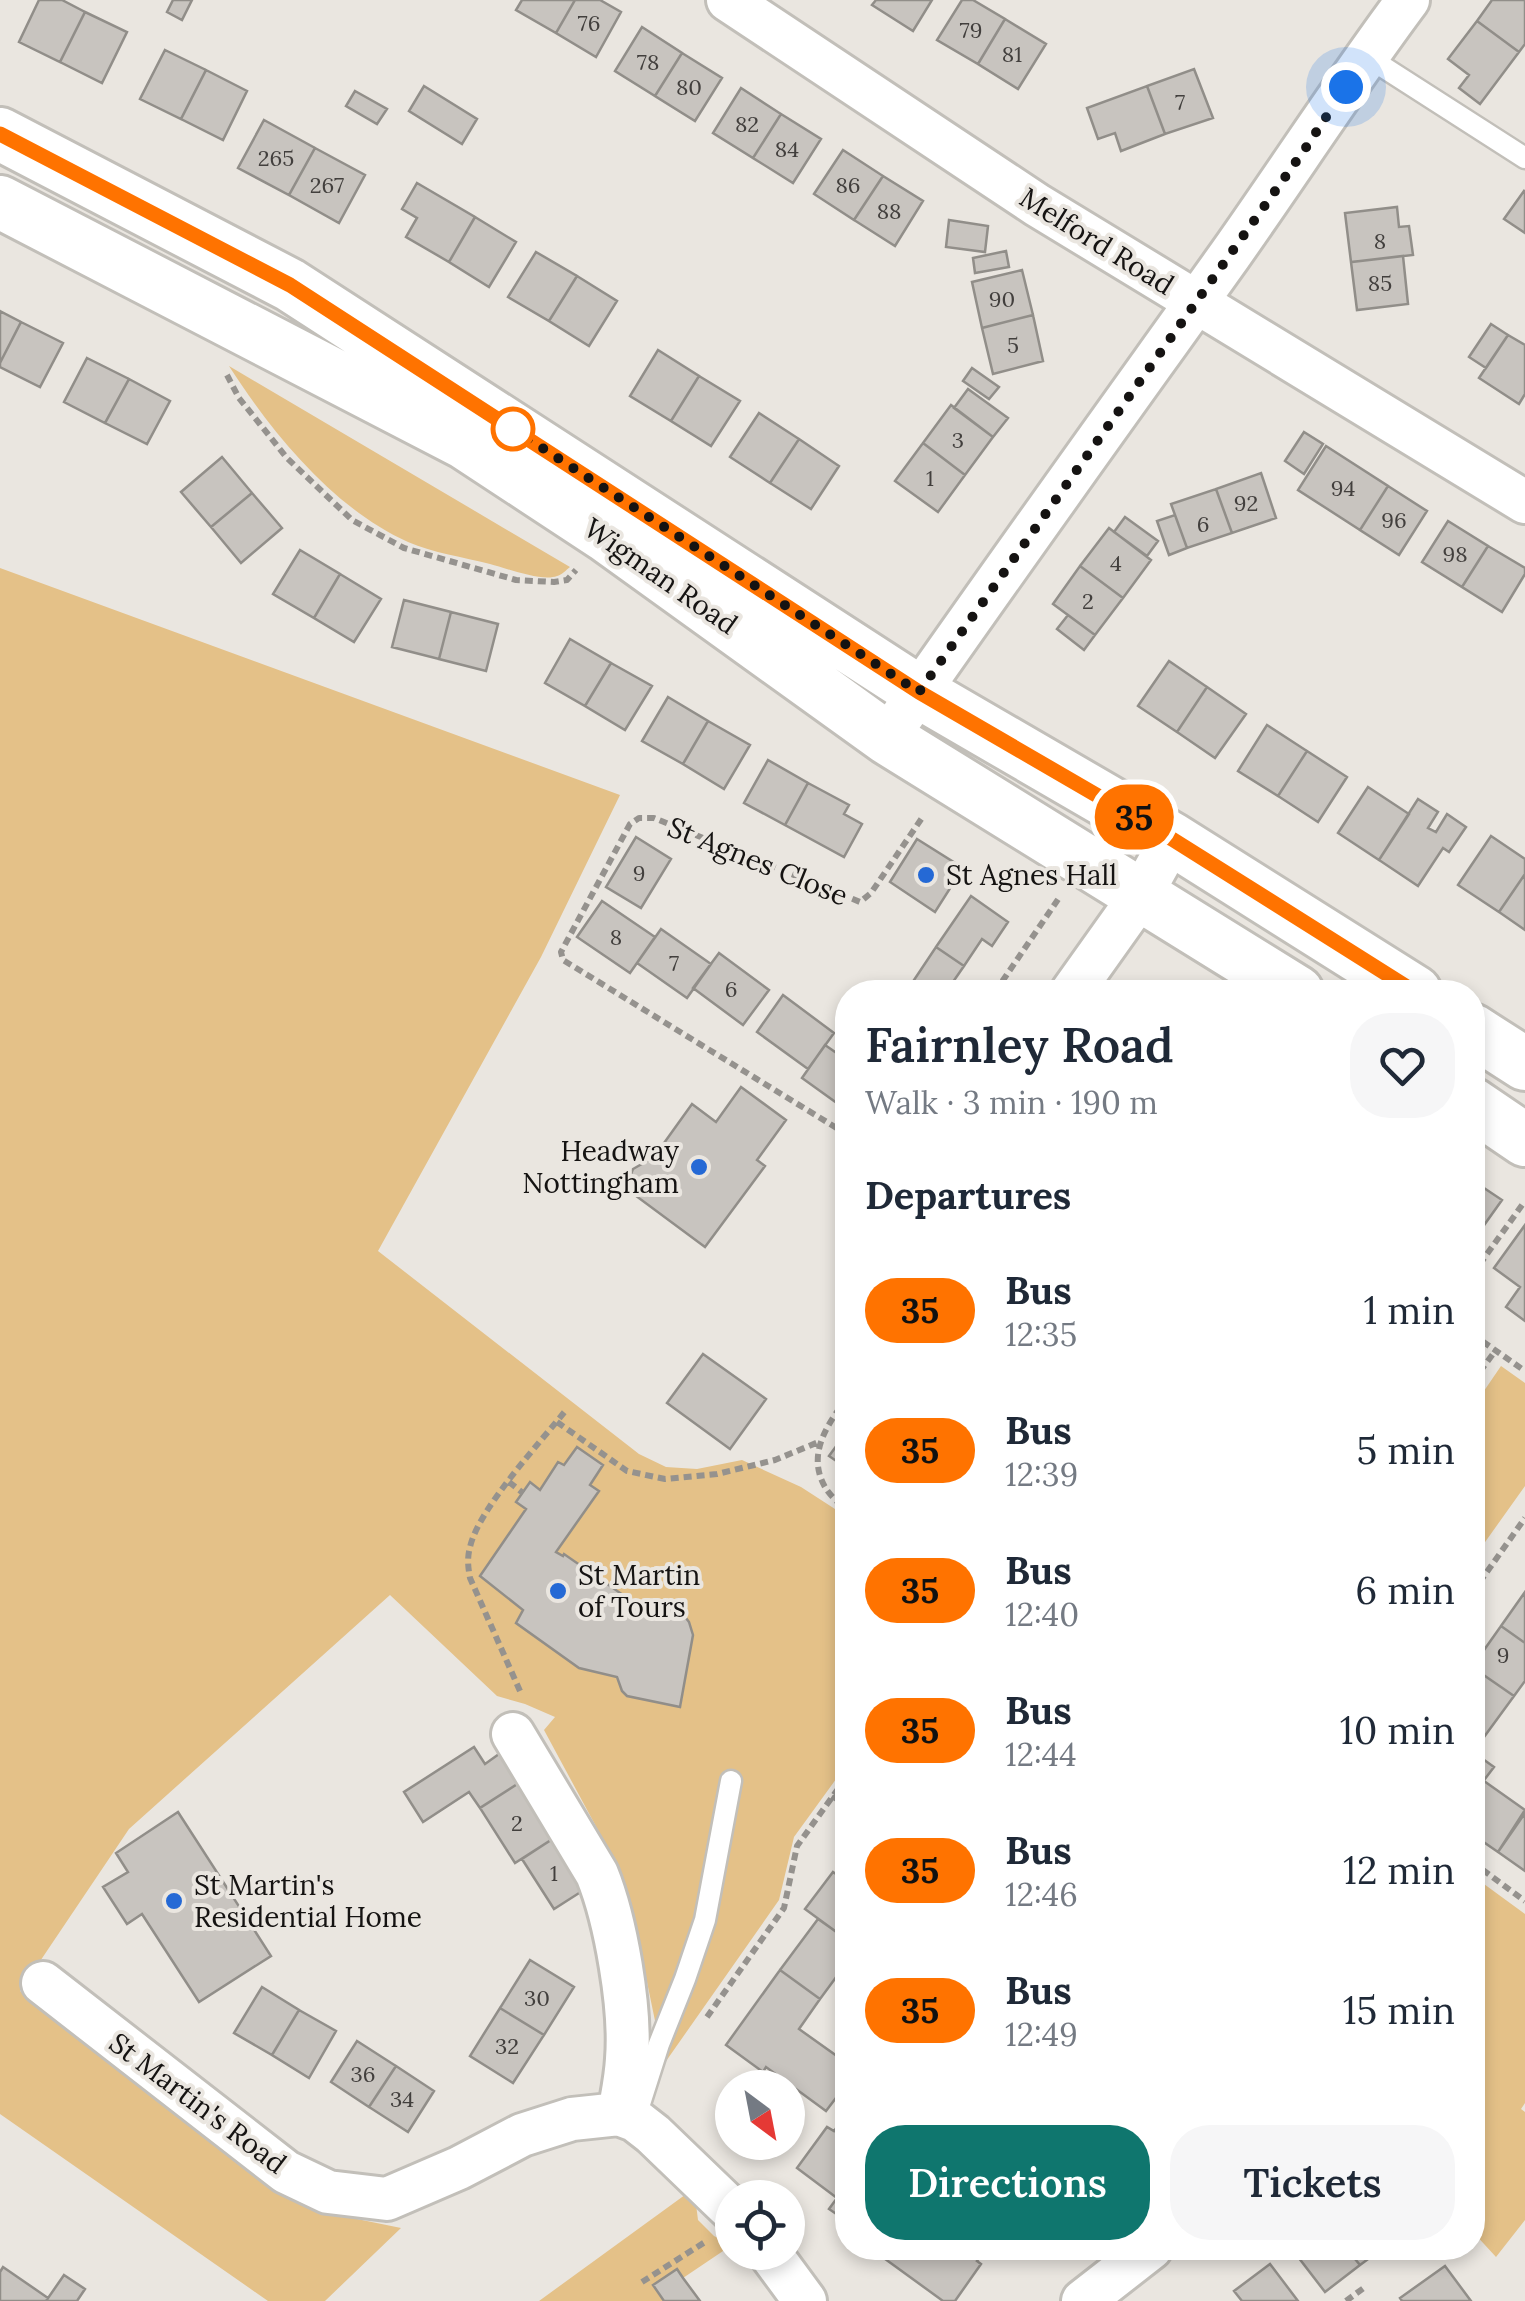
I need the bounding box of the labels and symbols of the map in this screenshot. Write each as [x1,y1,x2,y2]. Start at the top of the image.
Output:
house number: 76 [578,9,600,37]
house number: 79 [960,16,982,44]
house number: 81 [1002,40,1022,68]
house number: 78 [637,48,659,76]
your location [1321,62,1371,112]
house number: 80 [676,73,702,101]
house number: 7 [1175,88,1185,116]
house number: 82 [735,110,759,138]
house number: 84 [775,135,799,163]
house number: 265 [258,144,294,172]
house number: 267 [310,171,344,199]
house number: 86 [835,171,861,199]
street label: Melford Road [1013,179,1181,303]
house number: 88 [877,197,901,225]
house number: 8 [1374,227,1386,255]
house number: 85 [1368,269,1392,297]
house number: 90 [989,285,1015,313]
house number: 5 [1007,331,1019,359]
unlabelled marker [492,408,534,450]
house number: 3 [952,426,964,454]
house number: 1 [926,464,934,492]
house number: 94 [1331,474,1355,502]
house number: 92 [1234,489,1258,517]
house number: 96 [1381,506,1407,534]
street label: Wigman Road [577,510,745,642]
house number: 6 [1197,510,1209,538]
house number: 98 [1442,540,1468,568]
house number: 4 [1110,549,1122,577]
house number: 2 [1082,587,1094,615]
line badge: 35 [1089,784,1179,850]
street label: St Agnes Close [663,809,853,913]
place label: St Agnes Hall [946,857,1117,893]
house number: 9 [633,859,645,887]
marker: St Agnes Hall [915,864,937,886]
house number: 8 [610,923,622,951]
house number: 7 [669,949,679,977]
house number: 6 [725,975,737,1003]
place label: Headway Nottingham [522,1133,679,1201]
marker: Headway Nottingham [688,1156,710,1178]
place label: St Martin of Tours [578,1557,700,1625]
marker: St Martin of Tours [547,1580,569,1602]
house number: 9 [1497,1641,1509,1669]
house number: 2 [511,1809,523,1837]
house number: 1 [550,1859,558,1887]
place label: St Martin's Residential Home [194,1867,422,1935]
marker: St Martin's Residential Home [163,1890,185,1912]
house number: 30 [524,1984,550,2012]
street label: St Martin's Road [102,2025,294,2181]
house number: 32 [495,2032,519,2060]
house number: 36 [351,2060,375,2088]
north arrow [715,2070,805,2160]
house number: 34 [390,2085,414,2113]

